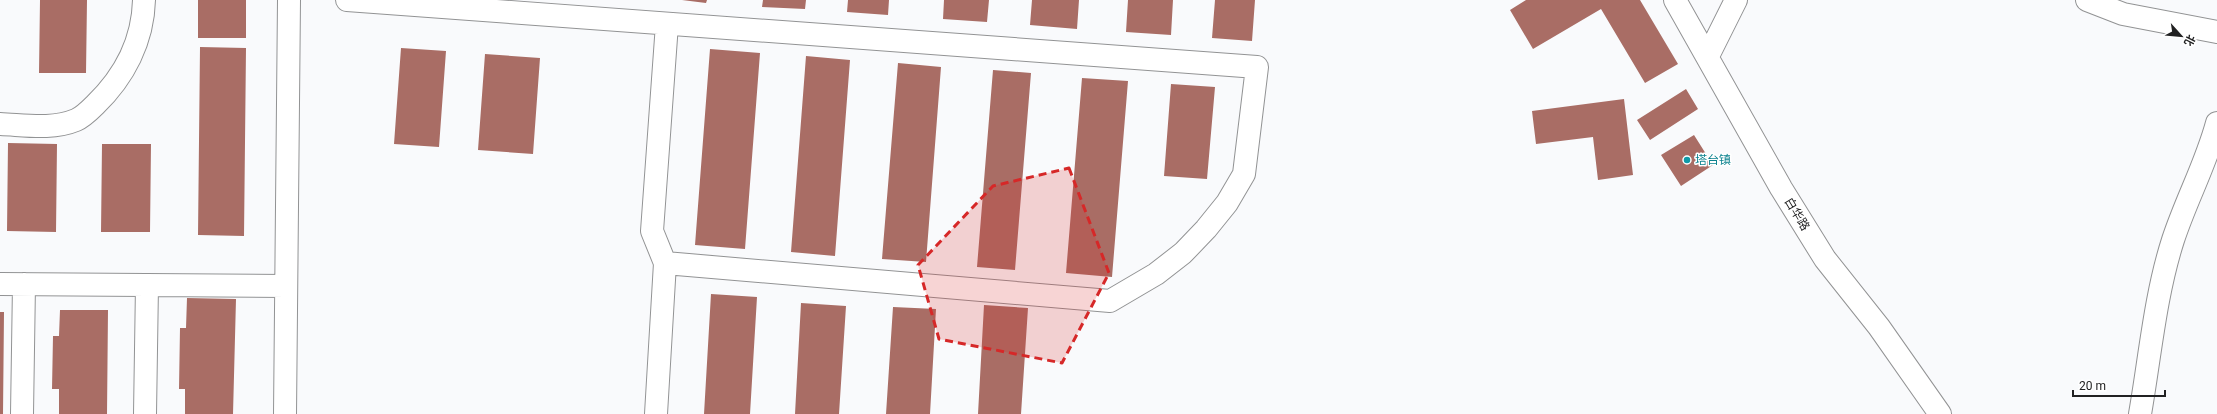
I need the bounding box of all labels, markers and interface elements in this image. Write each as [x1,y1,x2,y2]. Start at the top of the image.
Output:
north arrow [2161,16,2201,56]
text: 北 [2181,32,2198,48]
place label: 塔台镇 [1695,153,1731,167]
marker: 塔台镇 [1682,155,1692,165]
street label: 白华路 [1782,195,1812,233]
scale bar [2073,372,2165,398]
text: 20 m [2079,379,2106,393]

